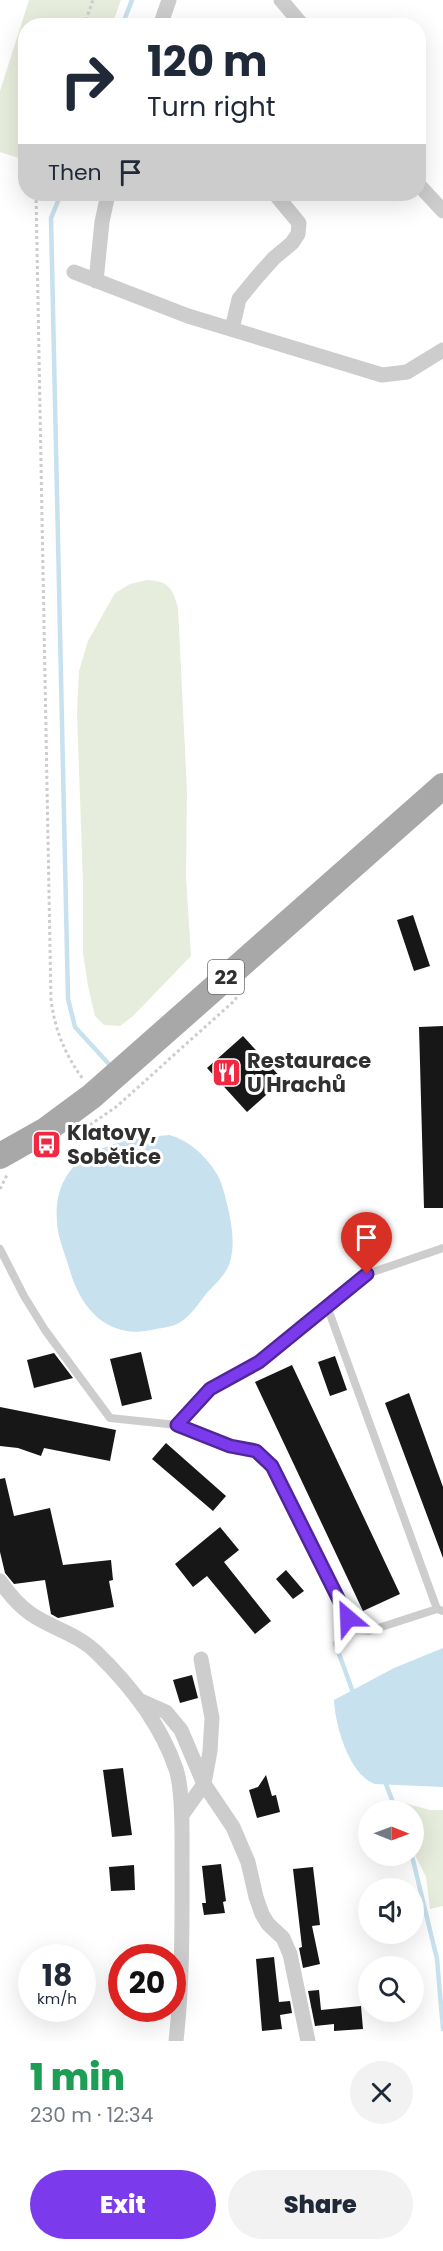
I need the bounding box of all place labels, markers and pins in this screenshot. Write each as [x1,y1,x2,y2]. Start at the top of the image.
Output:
place label: Restaurace U Hrachů [247,1046,371,1099]
restaurant icon: Restaurace U Hrachů [210,1057,242,1089]
place label: Klatovy, Sobětice [67,1118,161,1171]
bus stop icon: Klatovy, Sobětice [30,1129,62,1161]
pin [341,1212,392,1274]

